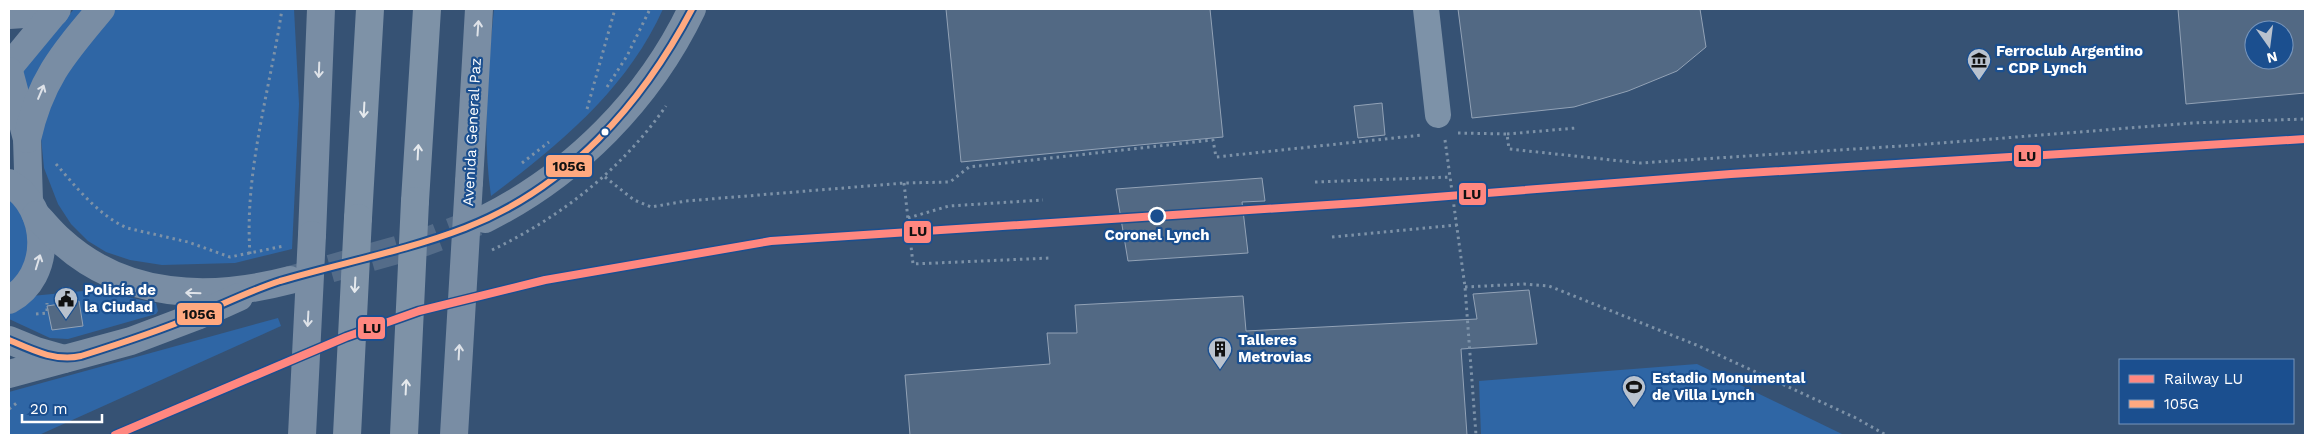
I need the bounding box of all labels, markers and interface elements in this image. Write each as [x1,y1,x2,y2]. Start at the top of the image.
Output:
north arrow [2244,20,2294,70]
one-way arrow [473,21,483,37]
place label: Ferroclub Argentino - CDP Lynch [1996,42,2143,77]
museum icon: Ferroclub Argentino - CDP Lynch [1966,47,1992,81]
text: N [2265,49,2279,67]
street label: Avenida General Paz [459,57,485,207]
one-way arrow [314,62,323,78]
one-way arrow [37,85,47,100]
one-way arrow [360,102,369,118]
unlabelled marker [600,127,610,137]
one-way arrow [413,144,422,160]
line badge: LU [2013,144,2042,168]
text: LU [2018,148,2036,164]
line badge: 105G [545,154,593,178]
text: 105G [552,158,586,174]
line badge: LU [1458,182,1487,206]
text: LU [1463,186,1481,202]
marker: Coronel Lynch [1148,207,1166,225]
line badge: LU [903,220,932,244]
text: LU [909,223,927,239]
place label: Coronel Lynch [1105,226,1209,244]
one-way arrow [33,255,43,271]
one-way arrow [350,276,359,292]
place label: Policía de la Ciudad [84,281,156,316]
public building icon: Policía de la Ciudad [53,286,79,320]
one-way arrow [185,288,201,297]
line badge: 105G [176,302,223,326]
text: 105G [182,306,216,322]
one-way arrow [303,310,312,326]
line badge: LU [357,316,386,340]
text: LU [363,320,381,336]
place label: Talleres Metrovias [1238,331,1311,366]
building icon: Talleres Metrovias [1207,336,1233,370]
one-way arrow [454,344,463,360]
legend [2119,359,2294,424]
place label: Estadio Monumental de Villa Lynch [1652,369,1805,404]
text: Railway LU [2164,370,2243,388]
sports icon: Estadio Monumental de Villa Lynch [1621,374,1647,408]
one-way arrow [402,379,411,395]
scale bar [22,392,102,424]
text: 105G [2164,395,2199,413]
text: 20 m [30,400,68,418]

